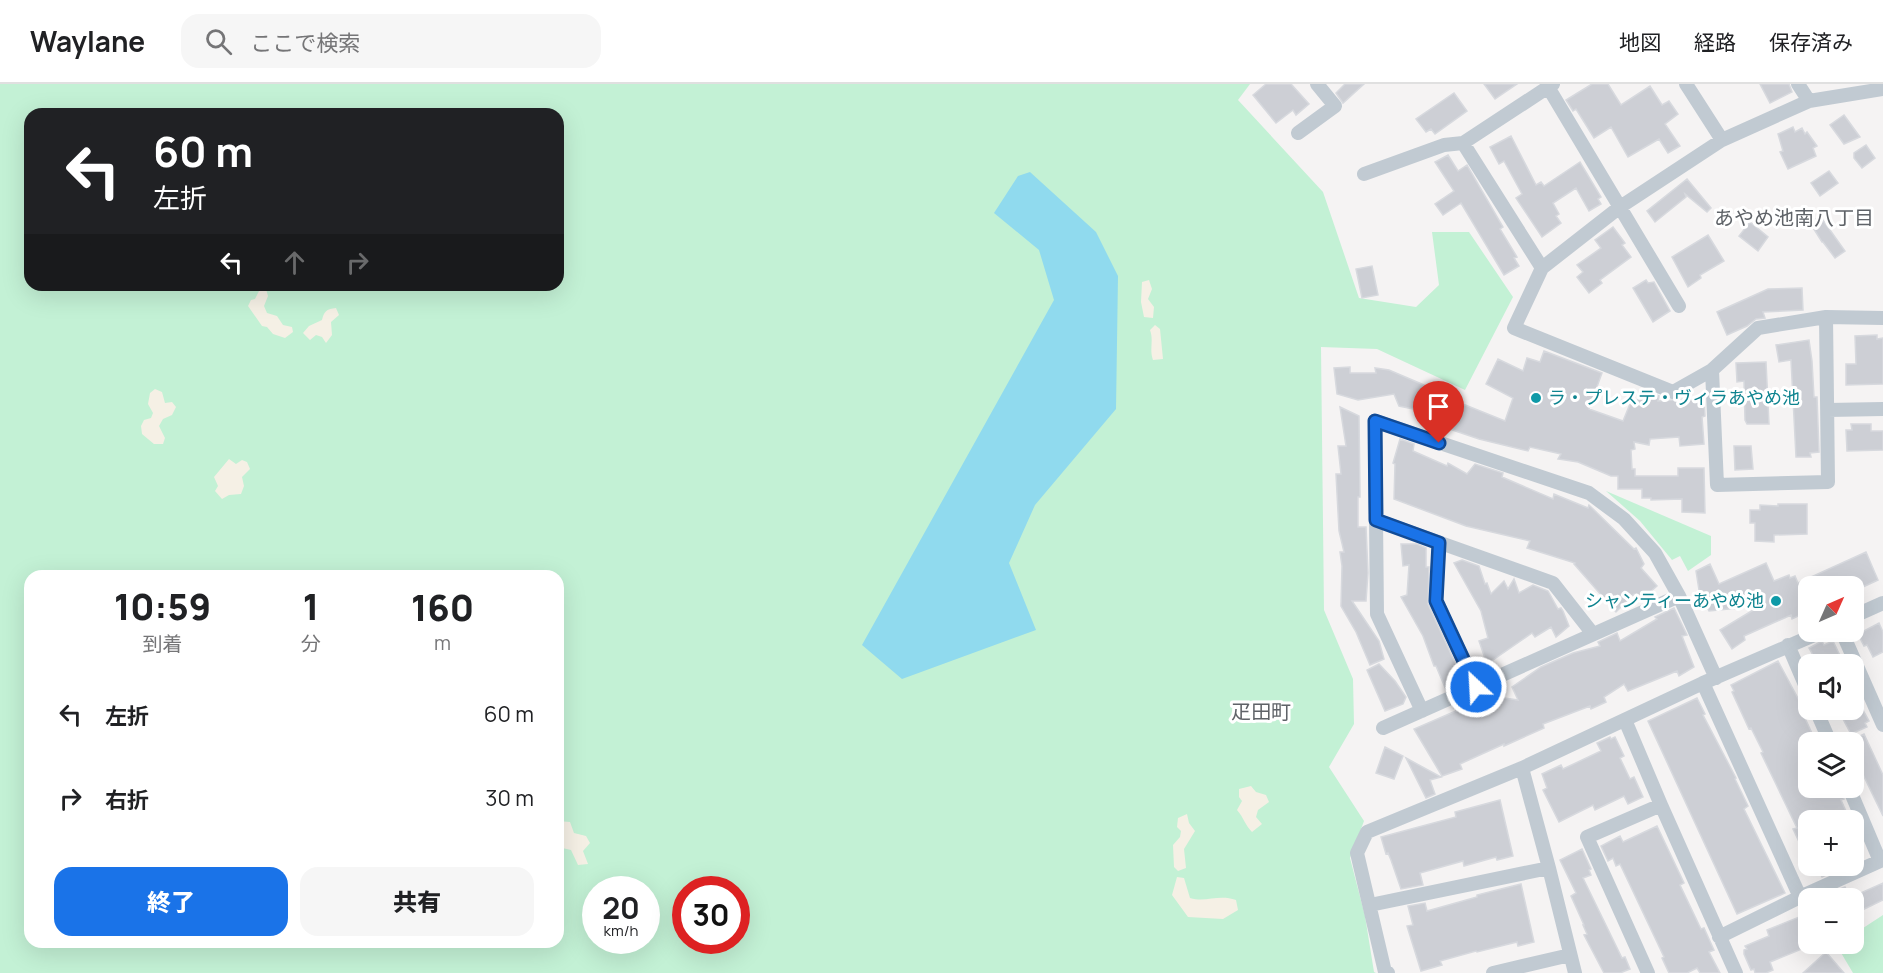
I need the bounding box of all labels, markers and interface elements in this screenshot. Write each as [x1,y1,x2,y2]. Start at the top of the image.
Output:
search box [181,14,601,68]
text: Waylane [30,22,145,60]
icon: search [202,25,235,58]
text: ここで検索 [250,28,360,58]
text: 地図 [1619,28,1661,56]
text: 経路 [1694,28,1736,56]
text: 保存済み [1769,28,1853,56]
text: 60 m [153,122,253,180]
icon: left [54,132,132,210]
text: 左折 [153,179,207,216]
district label: あやめ池南八丁目 [1714,204,1874,231]
icon: left [215,246,248,279]
icon: ahead [278,246,311,279]
icon: right [341,246,374,279]
pin [1413,381,1464,443]
place label: ラ・プレステ・ヴィラあやめ池 [1548,385,1800,409]
icon: arrive [1422,390,1455,423]
marker: ラ・プレステ・ヴィラあやめ池 [1529,391,1543,405]
north arrow [1798,576,1864,642]
map controls [1798,576,1864,954]
text: 10:59 [114,582,211,631]
text: 1 [303,582,319,631]
text: 160 [411,583,474,632]
place label: シャンティーあやめ池 [1585,588,1764,612]
marker: シャンティーあやめ池 [1769,594,1783,608]
text: m [434,629,451,656]
text: 到着 [143,630,183,657]
text: 分 [301,630,321,657]
button: sound [1798,654,1864,720]
position arrow [1444,655,1508,719]
icon: left [54,698,87,731]
district label: 疋田町 [1231,698,1291,725]
text: 60 m [484,699,534,729]
text: 左折 [105,701,149,731]
button: layers [1798,732,1864,798]
icon: right [54,782,87,815]
text: 30 m [485,783,534,813]
text: 右折 [105,785,149,815]
button: + [1798,810,1864,876]
button: 終了 [54,867,288,936]
button: 共有 [300,867,534,936]
speed limit sign: 30 [672,876,750,954]
text: 20 [602,887,640,928]
button: − [1798,888,1864,954]
text: km/h [604,920,638,941]

